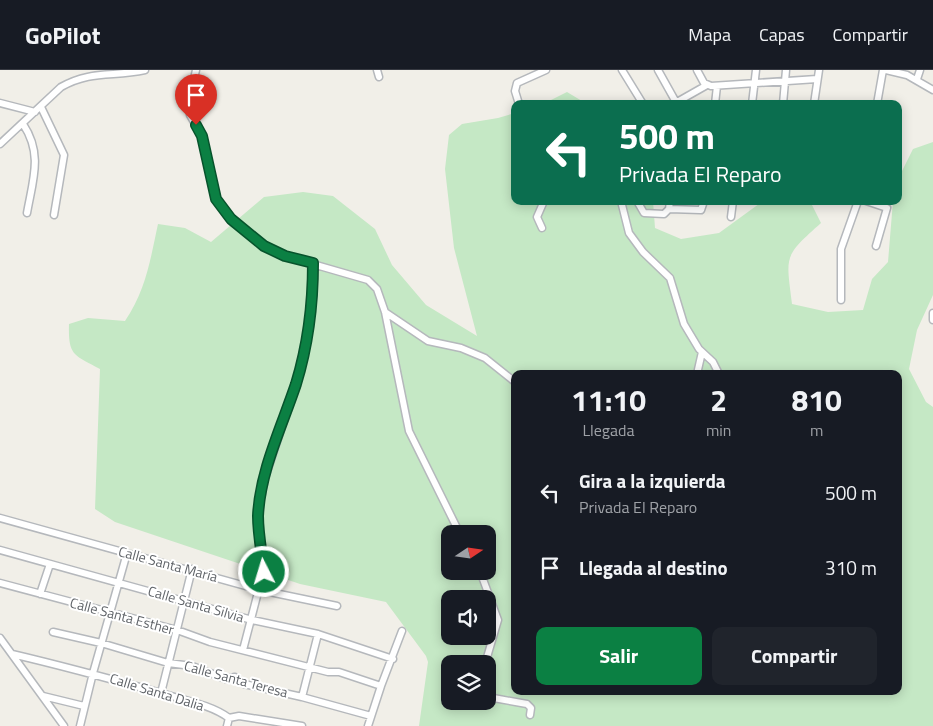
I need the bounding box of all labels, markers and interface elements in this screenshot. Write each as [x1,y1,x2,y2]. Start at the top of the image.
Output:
text: GoPilot [25,17,101,53]
text: Mapa [688,21,731,48]
text: Capas [759,21,805,48]
text: Compartir [833,21,908,48]
pin [175,74,217,125]
icon: arrive [182,81,210,109]
text: 500 m [619,109,715,163]
icon: left [536,120,601,185]
text: Privada El Reparo [619,157,782,191]
text: 11:10 [571,377,646,423]
text: 2 [710,377,727,423]
text: 810 [792,377,842,423]
text: Llegada [582,418,635,442]
text: min [706,418,731,442]
text: m [810,418,823,442]
text: Gira a la izquierda [579,466,726,495]
text: 500 m [825,478,877,507]
icon: left [536,479,564,507]
text: Privada El Reparo [579,495,697,519]
north arrow [441,525,496,580]
map controls [441,525,496,710]
street label: Calle Santa María [116,540,220,587]
position arrow [237,545,289,597]
text: Llegada al destino [579,553,728,582]
text: 310 m [825,553,877,582]
icon: arrive [536,554,564,582]
street label: Calle Santa Silvia [146,580,247,627]
button: sound [441,590,496,645]
street label: Calle Santa Esther [68,592,177,640]
button: Salir [536,627,702,685]
button: Compartir [712,627,877,685]
street label: Calle Santa Teresa [182,655,290,702]
button: layers [441,655,496,710]
street label: Calle Santa Dalia [107,667,207,716]

